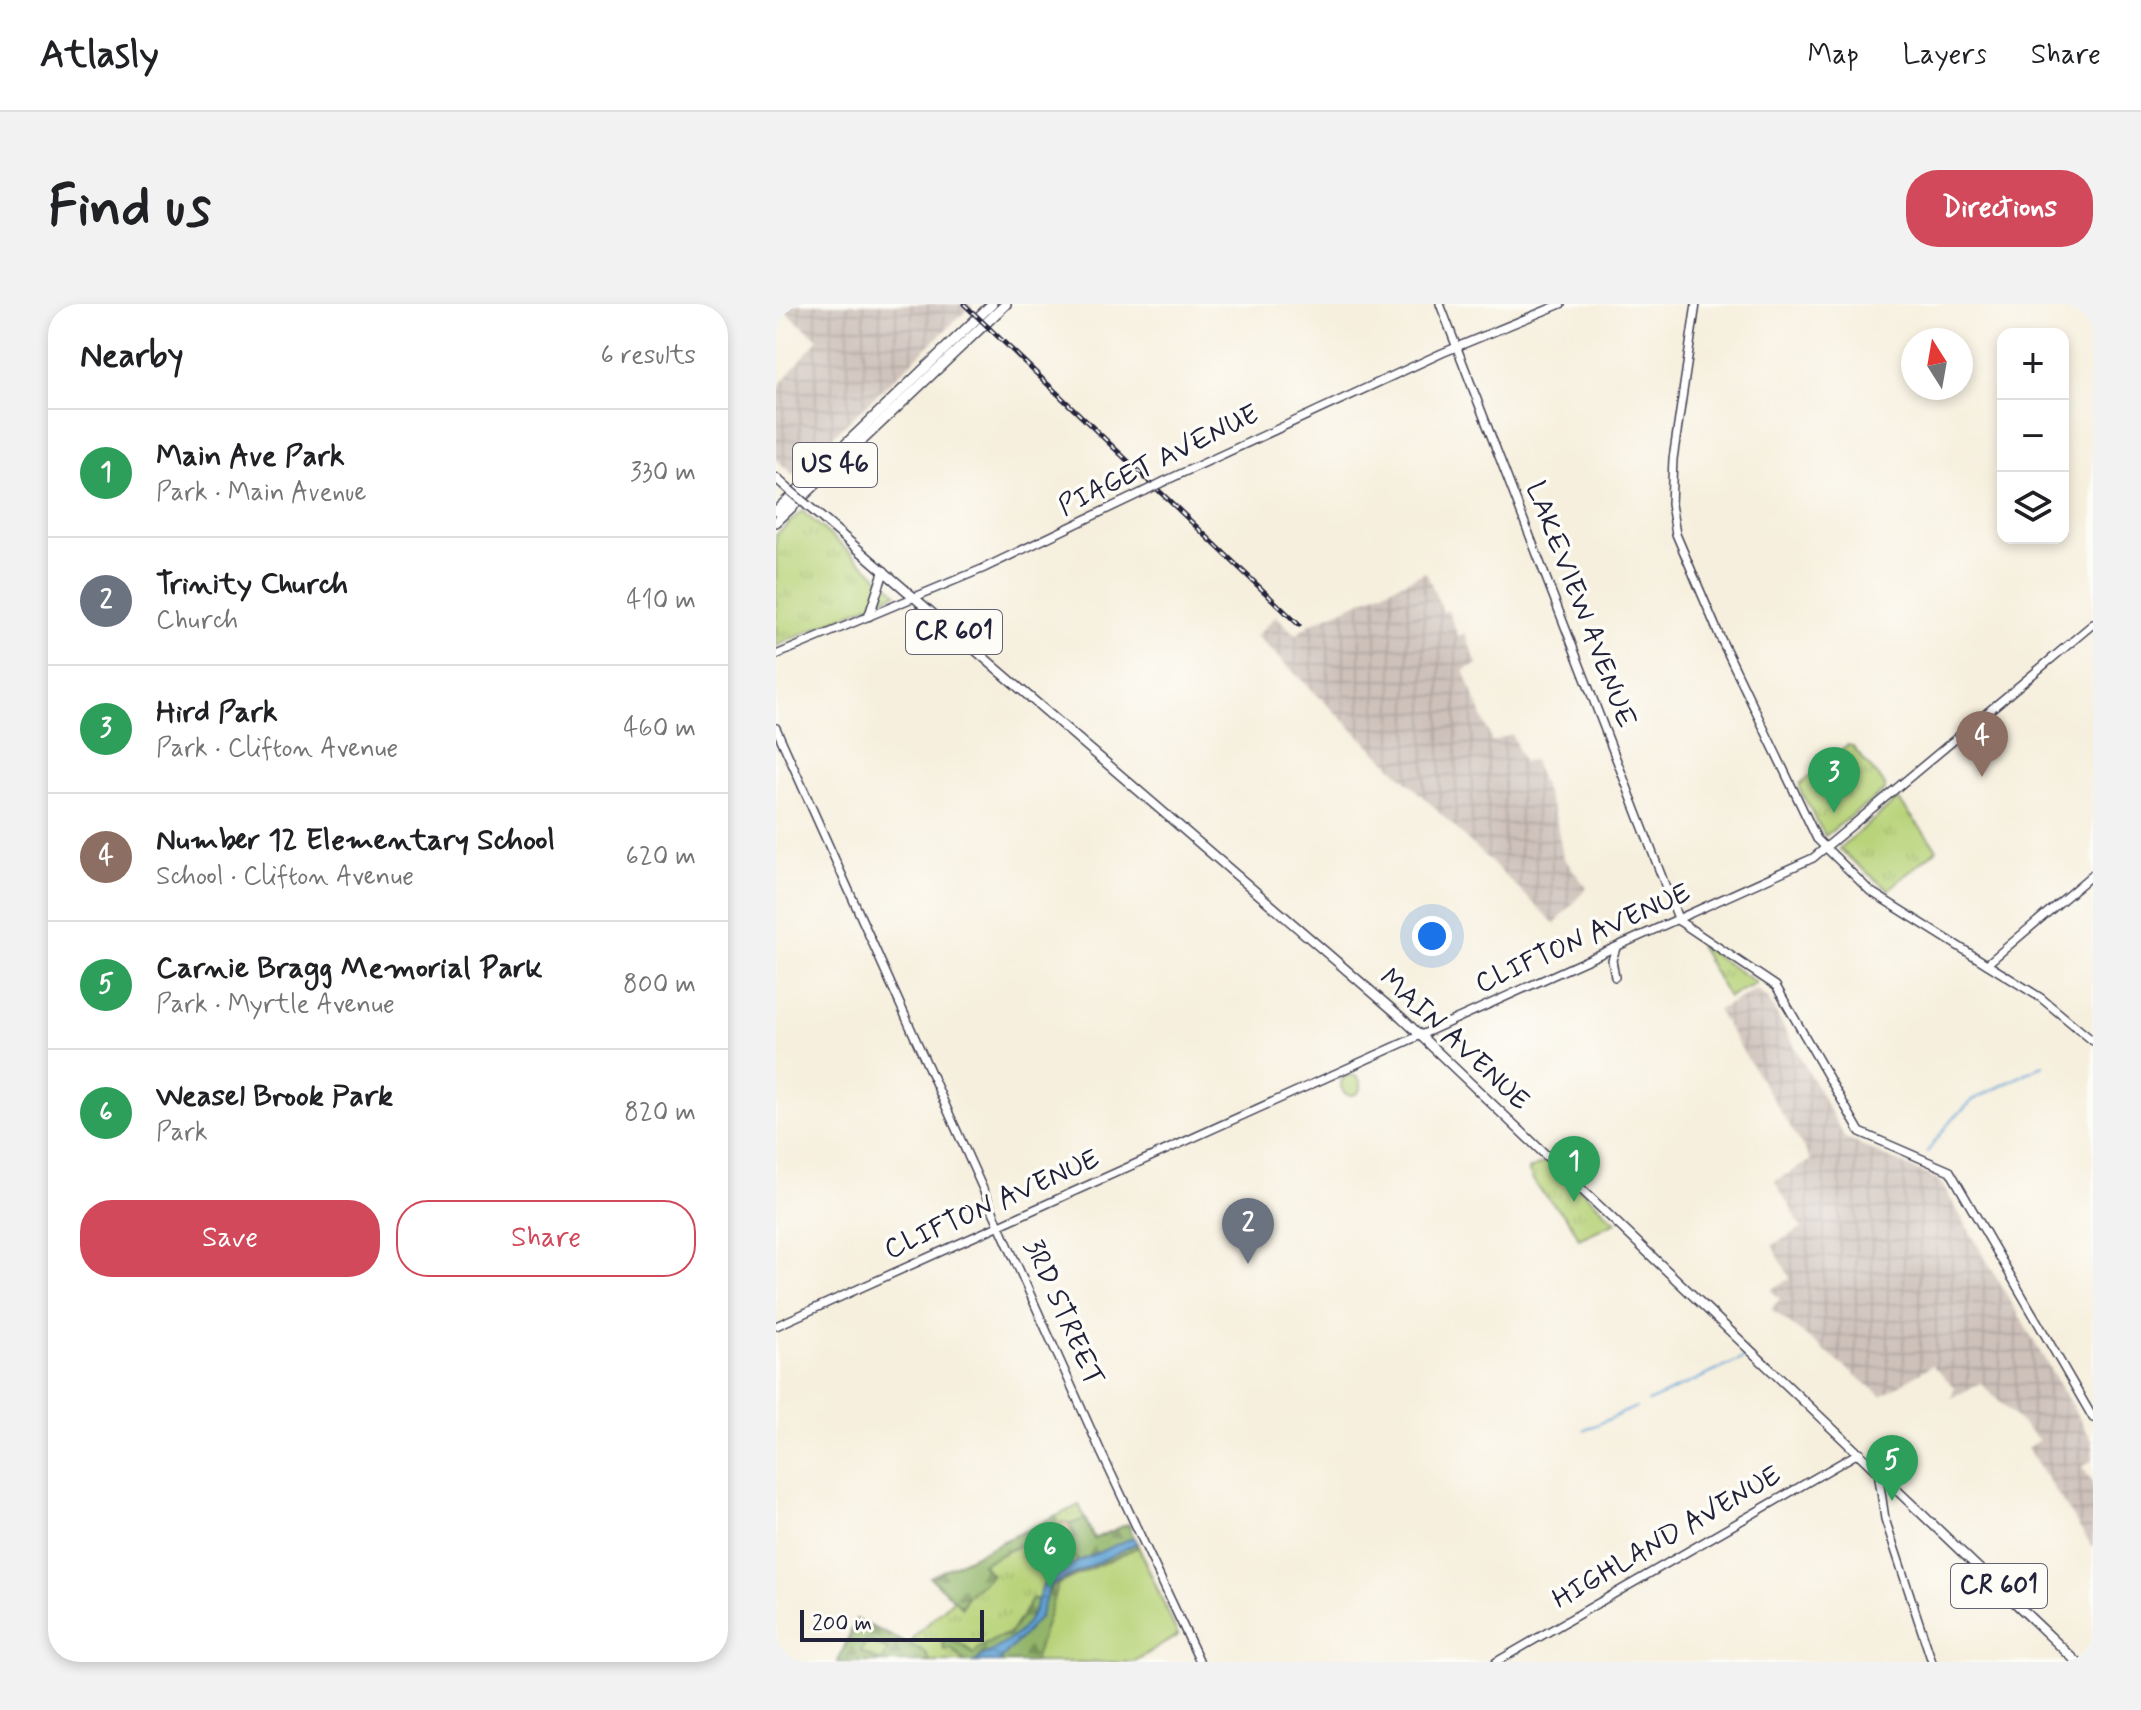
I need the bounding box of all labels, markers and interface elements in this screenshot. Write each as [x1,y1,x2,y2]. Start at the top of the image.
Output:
text: Atlasly [40,31,159,80]
text: Map [1808,37,1859,74]
text: Layers [1903,37,1987,74]
text: Share [2031,37,2101,74]
button: Directions [1906,170,2093,247]
text: Find us [48,172,211,245]
north arrow [1901,328,1973,400]
map controls [1997,328,2069,544]
button: + [1997,328,2069,400]
text: Nearby [80,334,184,379]
text: 6 results [601,339,696,373]
street label: PIAGET AVENUE [1052,396,1266,526]
button: − [1997,400,2069,472]
text: Main Ave Park [156,437,345,476]
road number: US 46 [793,443,877,487]
text: 1 [100,456,112,490]
text: 330 m [630,456,696,490]
button: layers [1997,472,2069,544]
text: Park · Main Avenue [156,476,367,510]
street label: LAKEVIEW AVENUE [1516,476,1644,734]
text: Trinity Church [156,565,348,604]
text: 2 [100,584,112,618]
text: 410 m [626,584,696,618]
text: Church [156,604,238,638]
road number: CR 601 [906,610,1002,654]
text: Hird Park [156,693,278,732]
pin: 4 [1956,711,2008,777]
text: 3 [100,712,112,746]
text: 460 m [623,712,696,746]
text: Park · Clifton Avenue [156,732,398,766]
pin: 3 [1808,747,1860,813]
text: Number 12 Elementary School [156,821,555,860]
text: 4 [98,840,114,874]
text: 620 m [626,840,696,874]
text: School · Clifton Avenue [156,860,414,894]
street label: CLIFTON AVENUE [1470,875,1696,1003]
your location [1412,916,1452,956]
text: Carnie Bragg Memorial Park [156,949,543,988]
street label: MAIN AVENUE [1371,961,1537,1119]
text: 5 [98,968,114,1002]
text: 800 m [623,968,696,1002]
text: Park · Myrtle Avenue [156,988,395,1022]
text: Weasel Brook Park [156,1077,393,1116]
text: 6 [99,1096,113,1130]
text: 820 m [624,1096,696,1130]
text: Park [156,1116,208,1150]
pin: 1 [1548,1136,1600,1202]
street label: CLIFTON AVENUE [879,1141,1105,1269]
pin: 2 [1222,1198,1274,1264]
button: Save [80,1200,380,1277]
button: Share [396,1200,696,1277]
street label: 3RD STREET [1014,1234,1112,1392]
pin: 5 [1866,1435,1918,1501]
street label: HIGHLAND AVENUE [1546,1457,1788,1619]
pin: 6 [1024,1522,1076,1588]
road number: CR 601 [1951,1564,2047,1608]
scale bar [800,1606,984,1642]
text: 200 m [812,1610,872,1638]

